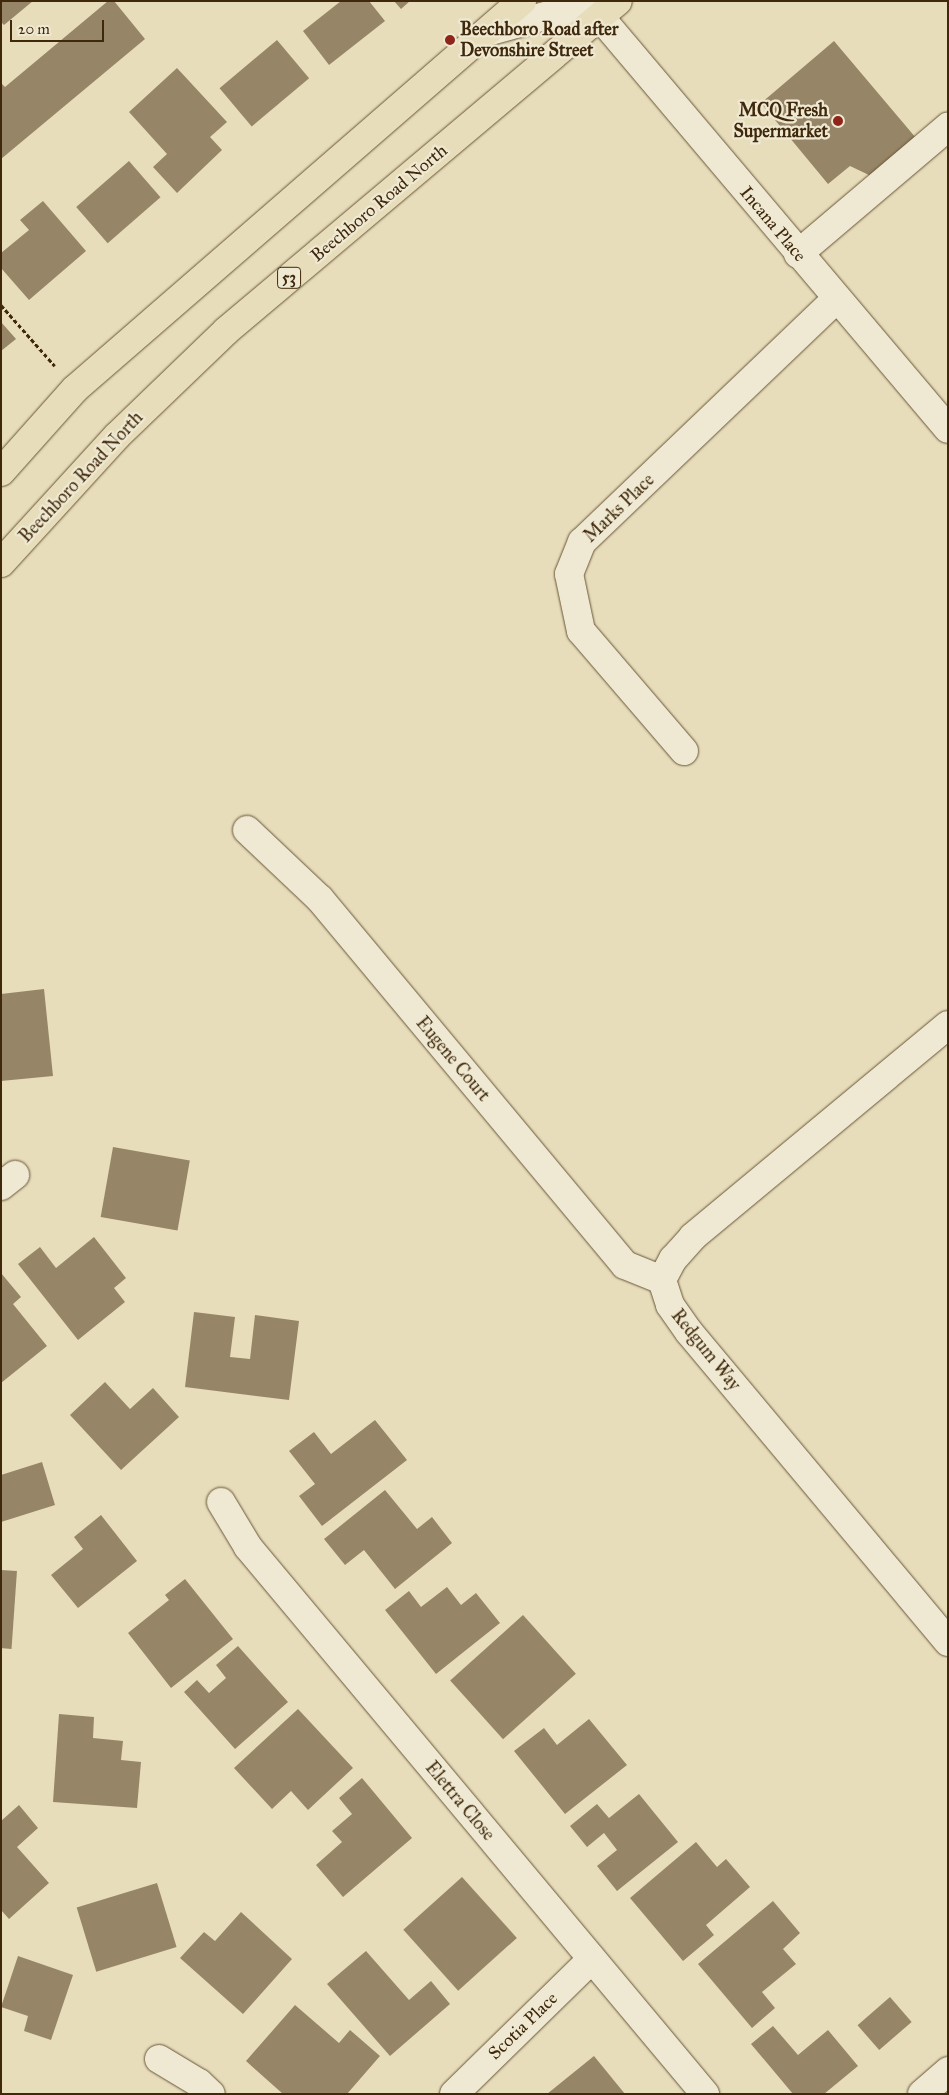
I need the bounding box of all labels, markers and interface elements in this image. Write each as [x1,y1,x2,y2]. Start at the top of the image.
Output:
scale bar [12,10,106,42]
place label: Beechboro Road after Devonshire Street [460,19,619,62]
text: 20 m [18,20,50,38]
marker: Beechboro Road after Devonshire Street [444,34,456,46]
place label: MCQ Fresh Supermarket [733,100,828,142]
marker: MCQ Fresh Supermarket [832,115,844,127]
street label: Beechboro Road North [306,140,452,266]
street label: Incana Place [735,182,811,266]
road number: 53 [276,264,302,292]
street label: Beechboro Road North [15,407,147,547]
street label: Marks Place [579,469,659,547]
street label: Eugene Court [411,1012,495,1106]
street label: Redgum Way [667,1305,745,1395]
street label: Elettra Close [421,1757,499,1845]
street label: Scotia Place [484,1988,562,2064]

